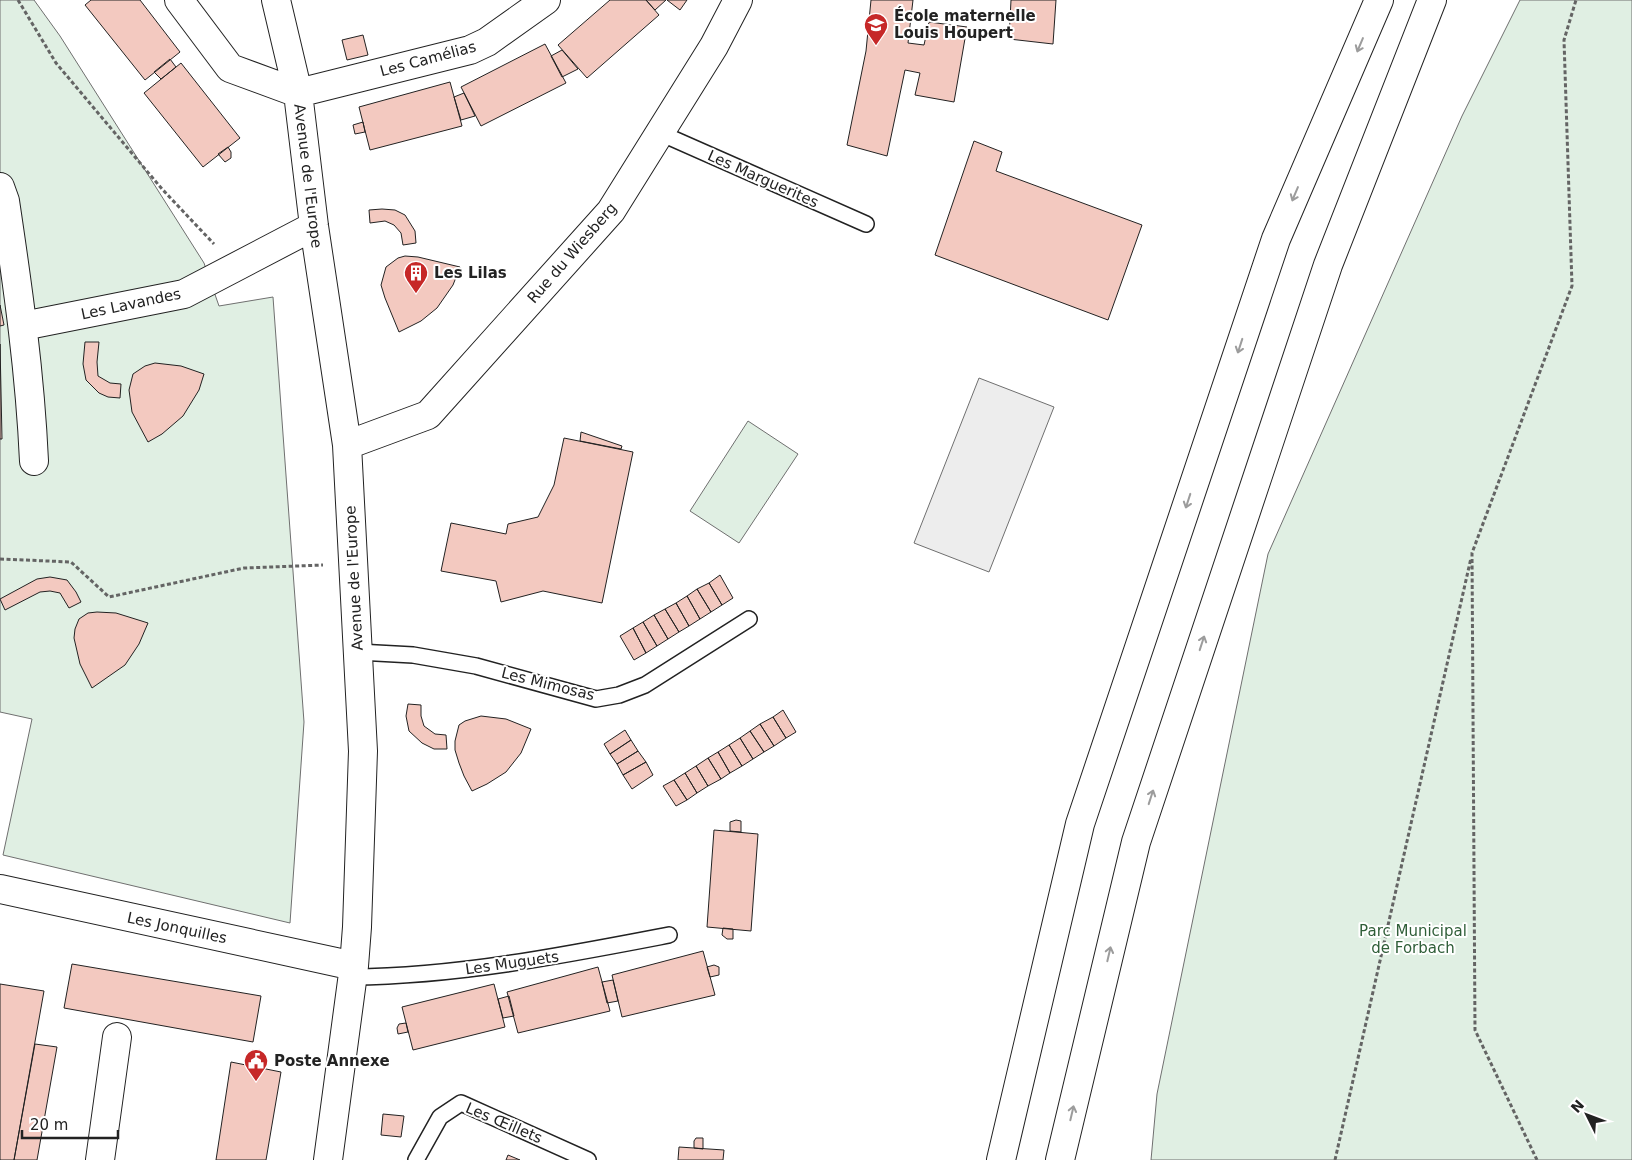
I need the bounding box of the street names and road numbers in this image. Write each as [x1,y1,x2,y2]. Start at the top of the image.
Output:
street label: Les Camélias [378,37,478,80]
street label: Avenue de l'Europe [290,103,326,249]
street label: Les Marguerites [705,146,821,212]
street label: Rue du Wiesberg [524,199,620,307]
street label: Les Lavandes [79,285,183,323]
street label: Avenue de l'Europe [341,505,367,651]
street label: Les Mimosas [499,664,597,704]
street label: Les Jonquilles [125,909,229,947]
street label: Les Muguets [464,947,560,978]
street label: Les Œillets [463,1099,545,1147]

